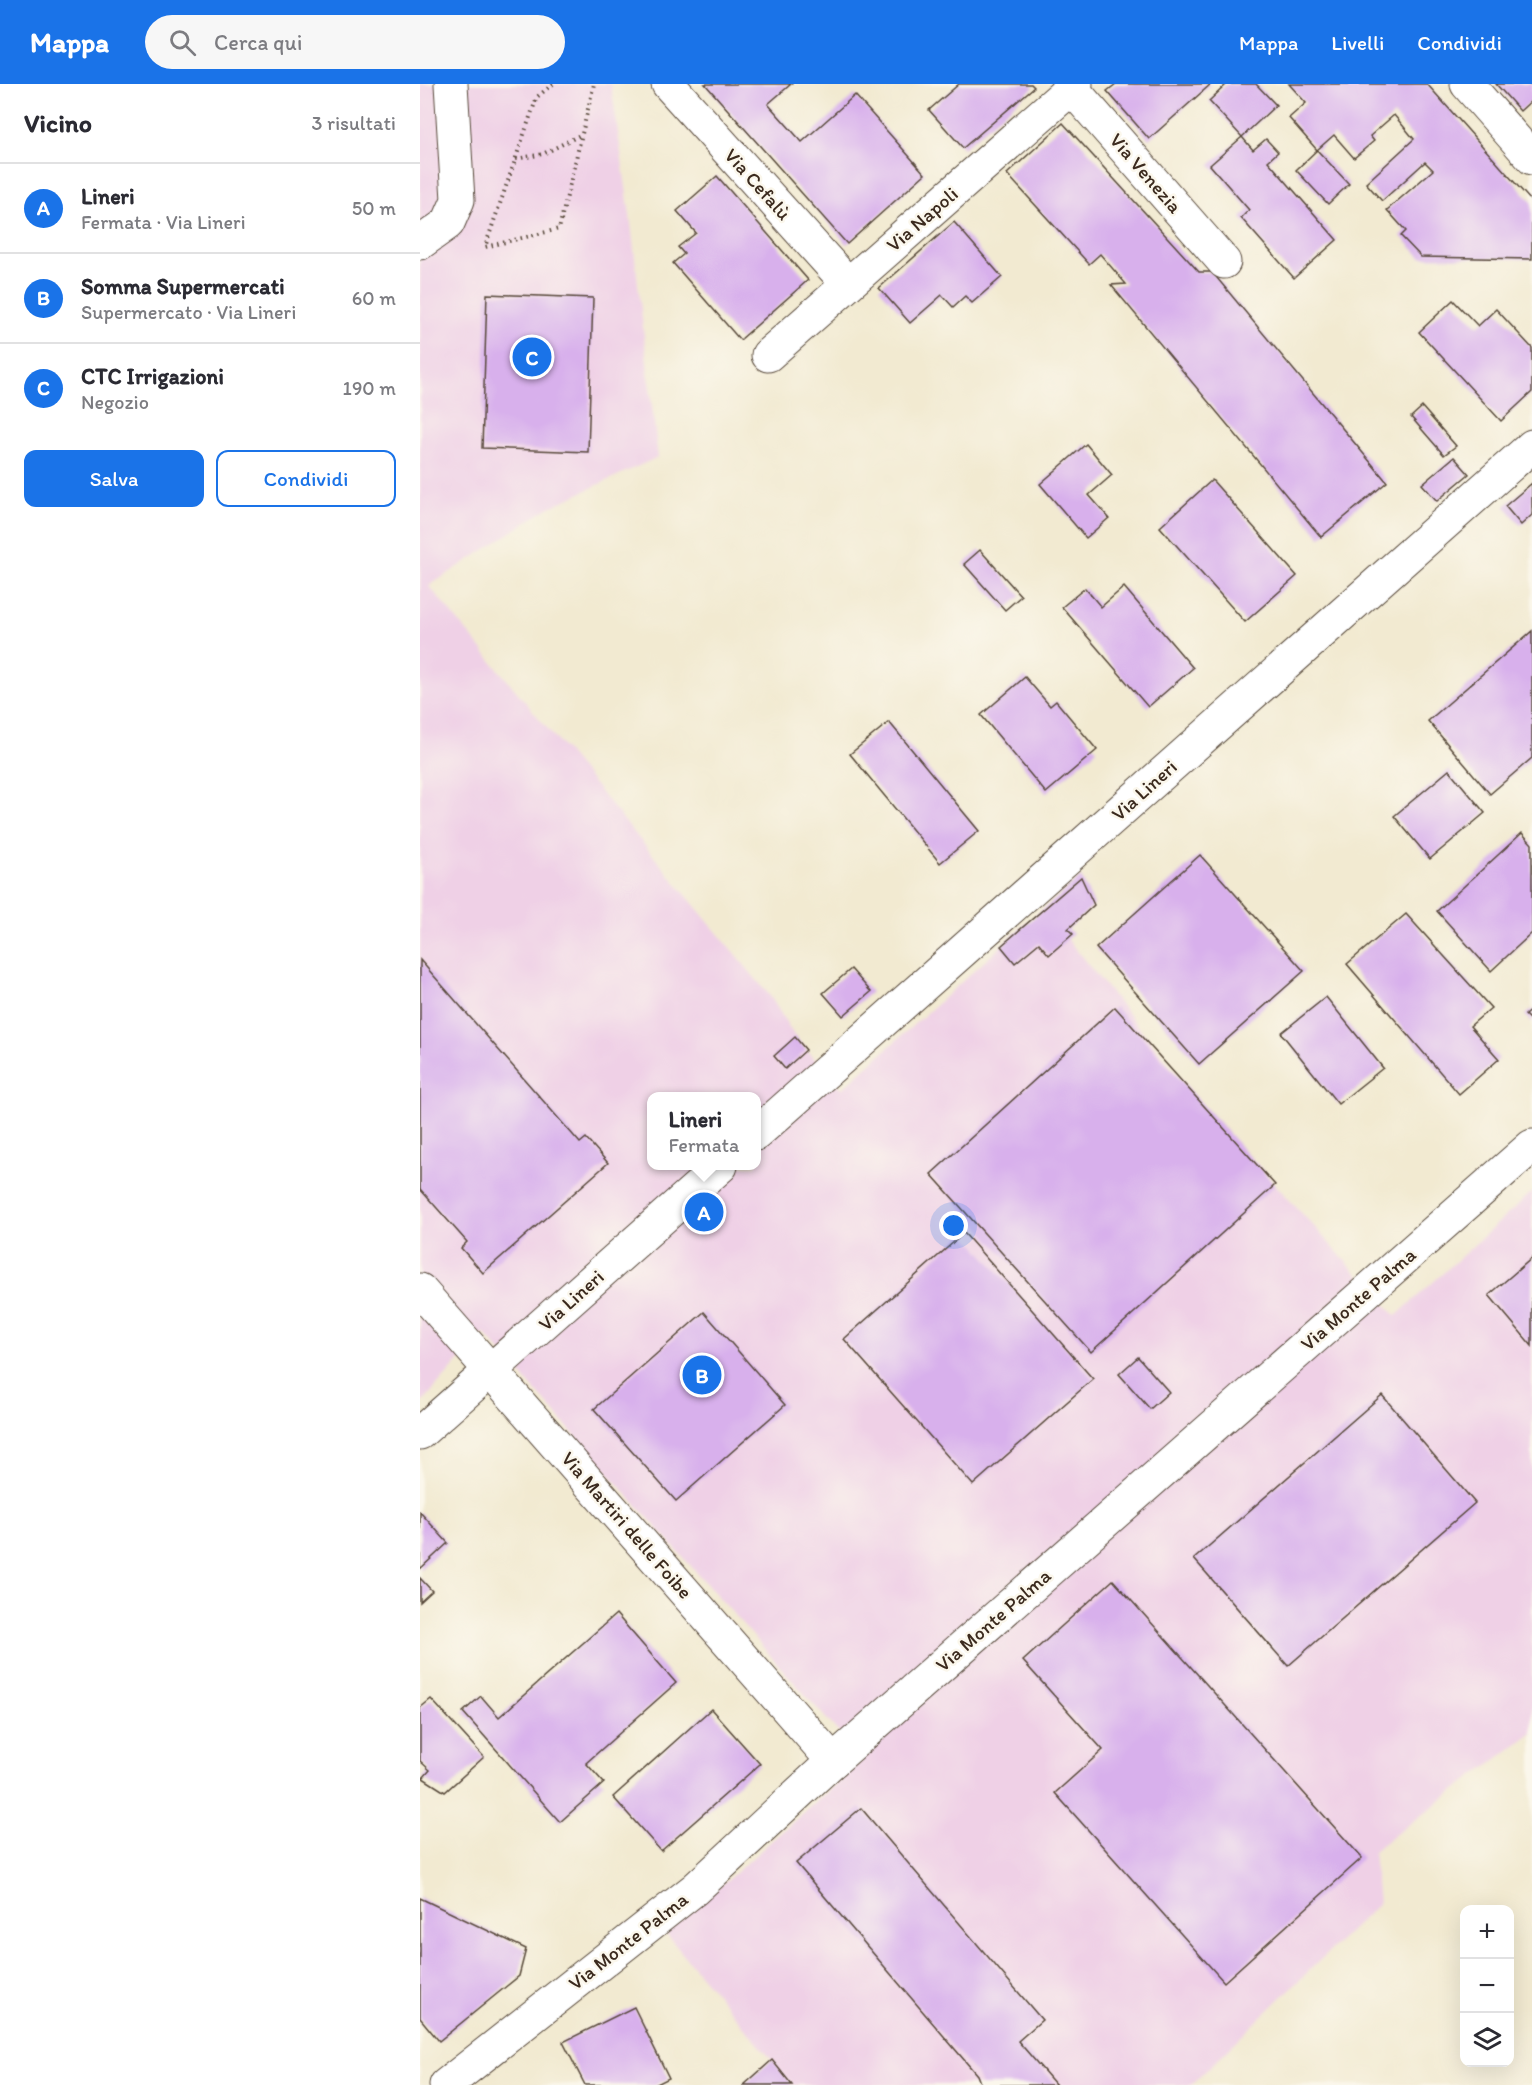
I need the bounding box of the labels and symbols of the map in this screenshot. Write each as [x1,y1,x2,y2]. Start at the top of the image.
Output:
street label: Via Venezia [1105,128,1188,218]
street label: Via Cefalù [720,143,796,225]
street label: Via Napoli [881,181,963,257]
pin: C [512,334,552,380]
street label: Via Lineri [1106,754,1182,826]
pin: A [684,1190,724,1234]
your location [939,1211,968,1240]
street label: Via Monte Palma [1295,1242,1421,1356]
street label: Via Lineri [533,1264,609,1336]
pin: B [682,1352,722,1398]
street label: Via Martiri delle Foibe [556,1446,698,1604]
street label: Via Monte Palma [930,1563,1056,1677]
street label: Via Monte Palma [564,1887,693,1995]

